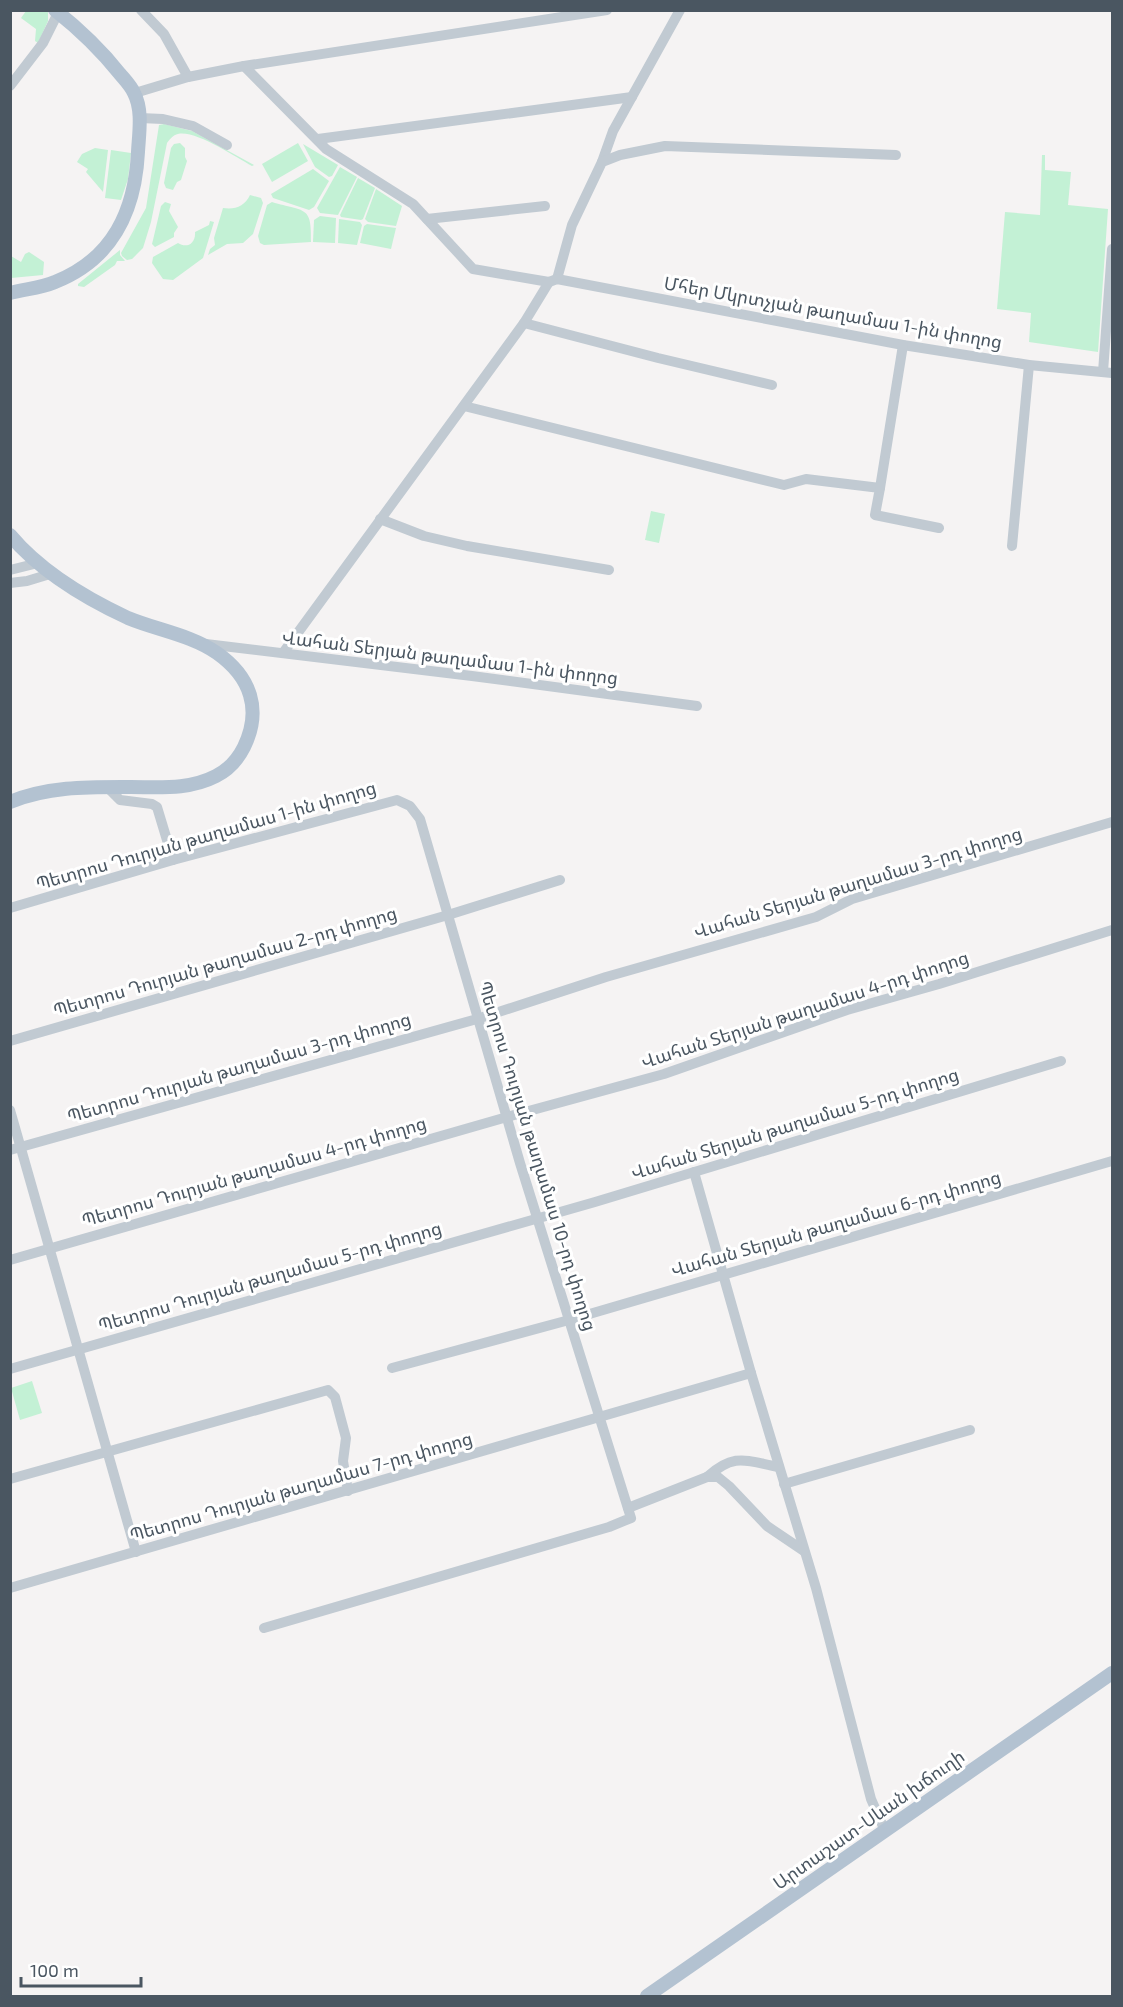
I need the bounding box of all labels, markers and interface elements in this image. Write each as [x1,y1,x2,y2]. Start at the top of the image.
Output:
street label: Մհեր Մկրտչյան թաղամաս 1-ին փողոց [662,271,1004,353]
street label: Վահան Տերյան թաղամաս 1-ին փողոց [281,625,619,689]
street label: Պետրոս Դուրյան թաղամաս 1-ին փողոց [33,776,379,894]
street label: Վահան Տերյան թաղամաս 3-րդ փողոց [691,822,1024,943]
street label: Պետրոս Դուրյան թաղամաս 2-րդ փողոց [50,901,399,1021]
street label: Վահան Տերյան թաղամաս 4-րդ փողոց [638,946,971,1073]
street label: Պետրոս Դուրյան թաղամաս 10-րդ փողոց [474,978,602,1333]
street label: Պետրոս Դուրյան թաղամաս 3-րդ փողոց [64,1007,413,1127]
street label: Վահան Տերյան թաղամաս 5-րդ փողոց [628,1063,961,1183]
street label: Պետրոս Դուրյան թաղամաս 4-րդ փողոց [79,1111,429,1231]
street label: Վահան Տերյան թաղամաս 6-րդ փողոց [668,1165,1003,1281]
street label: Պետրոս Դուրյան թաղամաս 5-րդ փողոց [95,1216,444,1336]
street label: Պետրոս Դուրյան թաղամաս 7-րդ փողոց [127,1426,475,1546]
street label: Արտաշատ-Սևան խճուղի [768,1745,968,1894]
scale bar [21,1950,141,1988]
text: 100 m [30,1959,79,1981]

